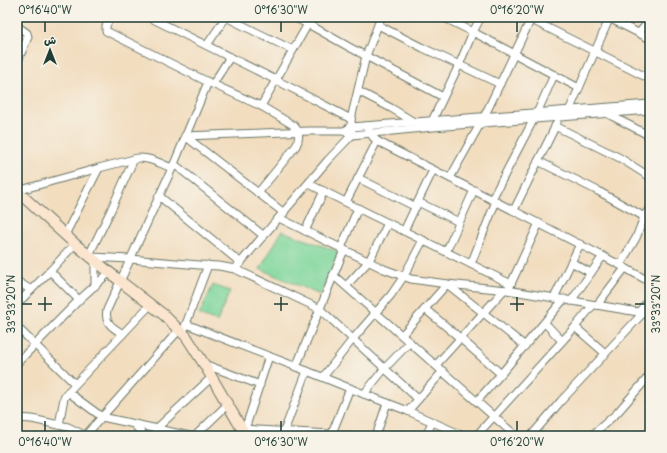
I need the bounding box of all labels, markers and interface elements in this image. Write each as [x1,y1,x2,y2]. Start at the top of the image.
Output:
text: 0°16'40"W [18,2,72,17]
text: 0°16'30"W [254,2,308,17]
text: 0°16'20"W [490,2,545,17]
north arrow [30,30,70,70]
text: ش [44,31,56,48]
text: 33°33'20"N [3,274,18,333]
text: 33°33'20"N [648,274,663,333]
text: 0°16'40"W [18,434,72,449]
text: 0°16'30"W [254,434,308,449]
text: 0°16'20"W [490,434,545,449]

